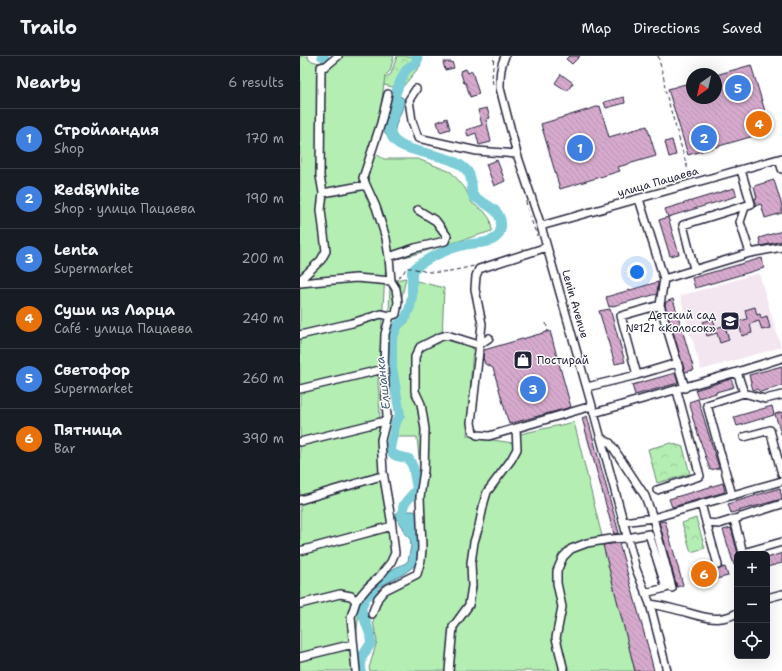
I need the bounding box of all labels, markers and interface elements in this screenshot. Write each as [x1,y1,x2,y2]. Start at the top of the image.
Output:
text: Trailo [20,15,77,40]
text: Map [582,19,612,37]
text: Directions [634,19,700,37]
text: Saved [722,19,762,37]
north arrow [686,68,722,104]
text: Nearby [16,71,81,93]
pin: 5 [725,73,751,103]
text: 6 results [228,74,284,91]
pin: 4 [746,109,772,139]
text: Стройландия [54,120,159,140]
pin: 2 [691,123,717,153]
text: 1 [26,130,32,147]
text: 170 m [246,130,284,147]
pin: 1 [567,133,593,163]
text: Shop [54,140,84,157]
street label: улица Пацаева [616,163,700,201]
text: Red&White [54,180,140,200]
text: 2 [24,190,34,207]
text: 190 m [245,190,284,207]
text: Shop · улица Пацаева [54,200,195,217]
text: Lenta [54,240,98,260]
text: 3 [24,250,34,267]
text: 200 m [242,250,284,267]
text: Supermarket [54,260,133,277]
your location [627,262,647,282]
street label: Lenin Avenue [558,268,592,340]
text: Суши из Ларца [54,300,175,320]
place label: Детский сад №121 «Колосок» [626,308,716,336]
text: 4 [24,310,34,327]
text: 240 m [242,310,284,327]
school or university icon: Детский сад №121 «Колосок» [719,310,741,332]
text: Café · улица Пацаева [54,320,193,337]
shop icon: Постирай [512,349,534,371]
place label: Постирай [537,353,589,368]
water label: Елшанка [372,356,394,410]
text: Светофор [54,360,130,380]
text: 5 [25,370,33,387]
text: 260 m [242,370,284,387]
pin: 3 [520,374,546,404]
text: Supermarket [54,380,133,397]
text: Пятница [54,420,122,440]
text: 6 [24,430,34,447]
text: 390 m [242,430,284,447]
text: Bar [54,440,76,457]
map controls [734,551,770,659]
button: + [734,551,770,587]
pin: 6 [691,559,717,589]
button: − [734,587,770,623]
button: locate [734,623,770,659]

